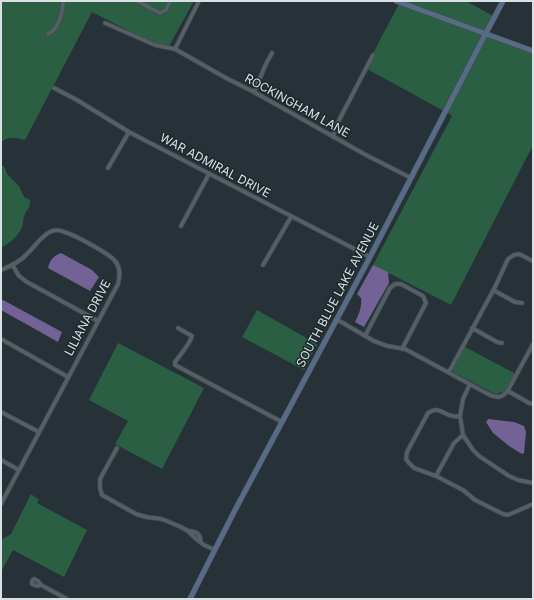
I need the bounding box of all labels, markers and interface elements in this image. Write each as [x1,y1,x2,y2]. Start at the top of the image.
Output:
street label: ROCKINGHAM LANE [242,71,352,141]
street label: WAR ADMIRAL DRIVE [157,131,273,201]
street label: SOUTH BLUE LAKE AVENUE [294,220,382,370]
street label: LILIANA DRIVE [62,277,114,359]

